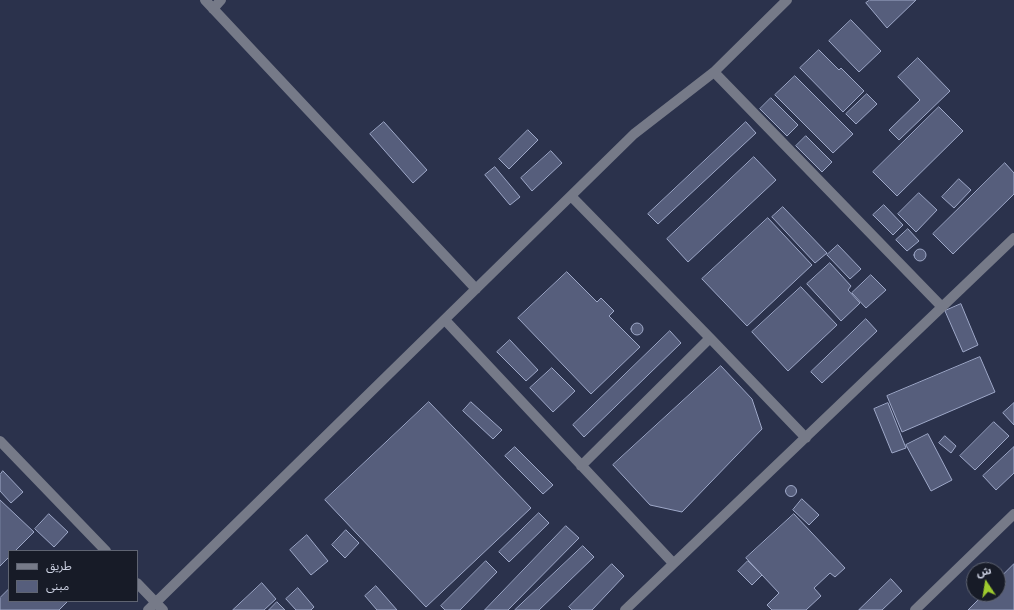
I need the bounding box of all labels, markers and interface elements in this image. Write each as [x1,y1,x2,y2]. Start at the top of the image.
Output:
legend [8,550,138,602]
text: طريق [46,558,72,572]
north arrow [966,562,1006,602]
text: ش [975,563,992,579]
text: مبنى [46,578,69,592]

